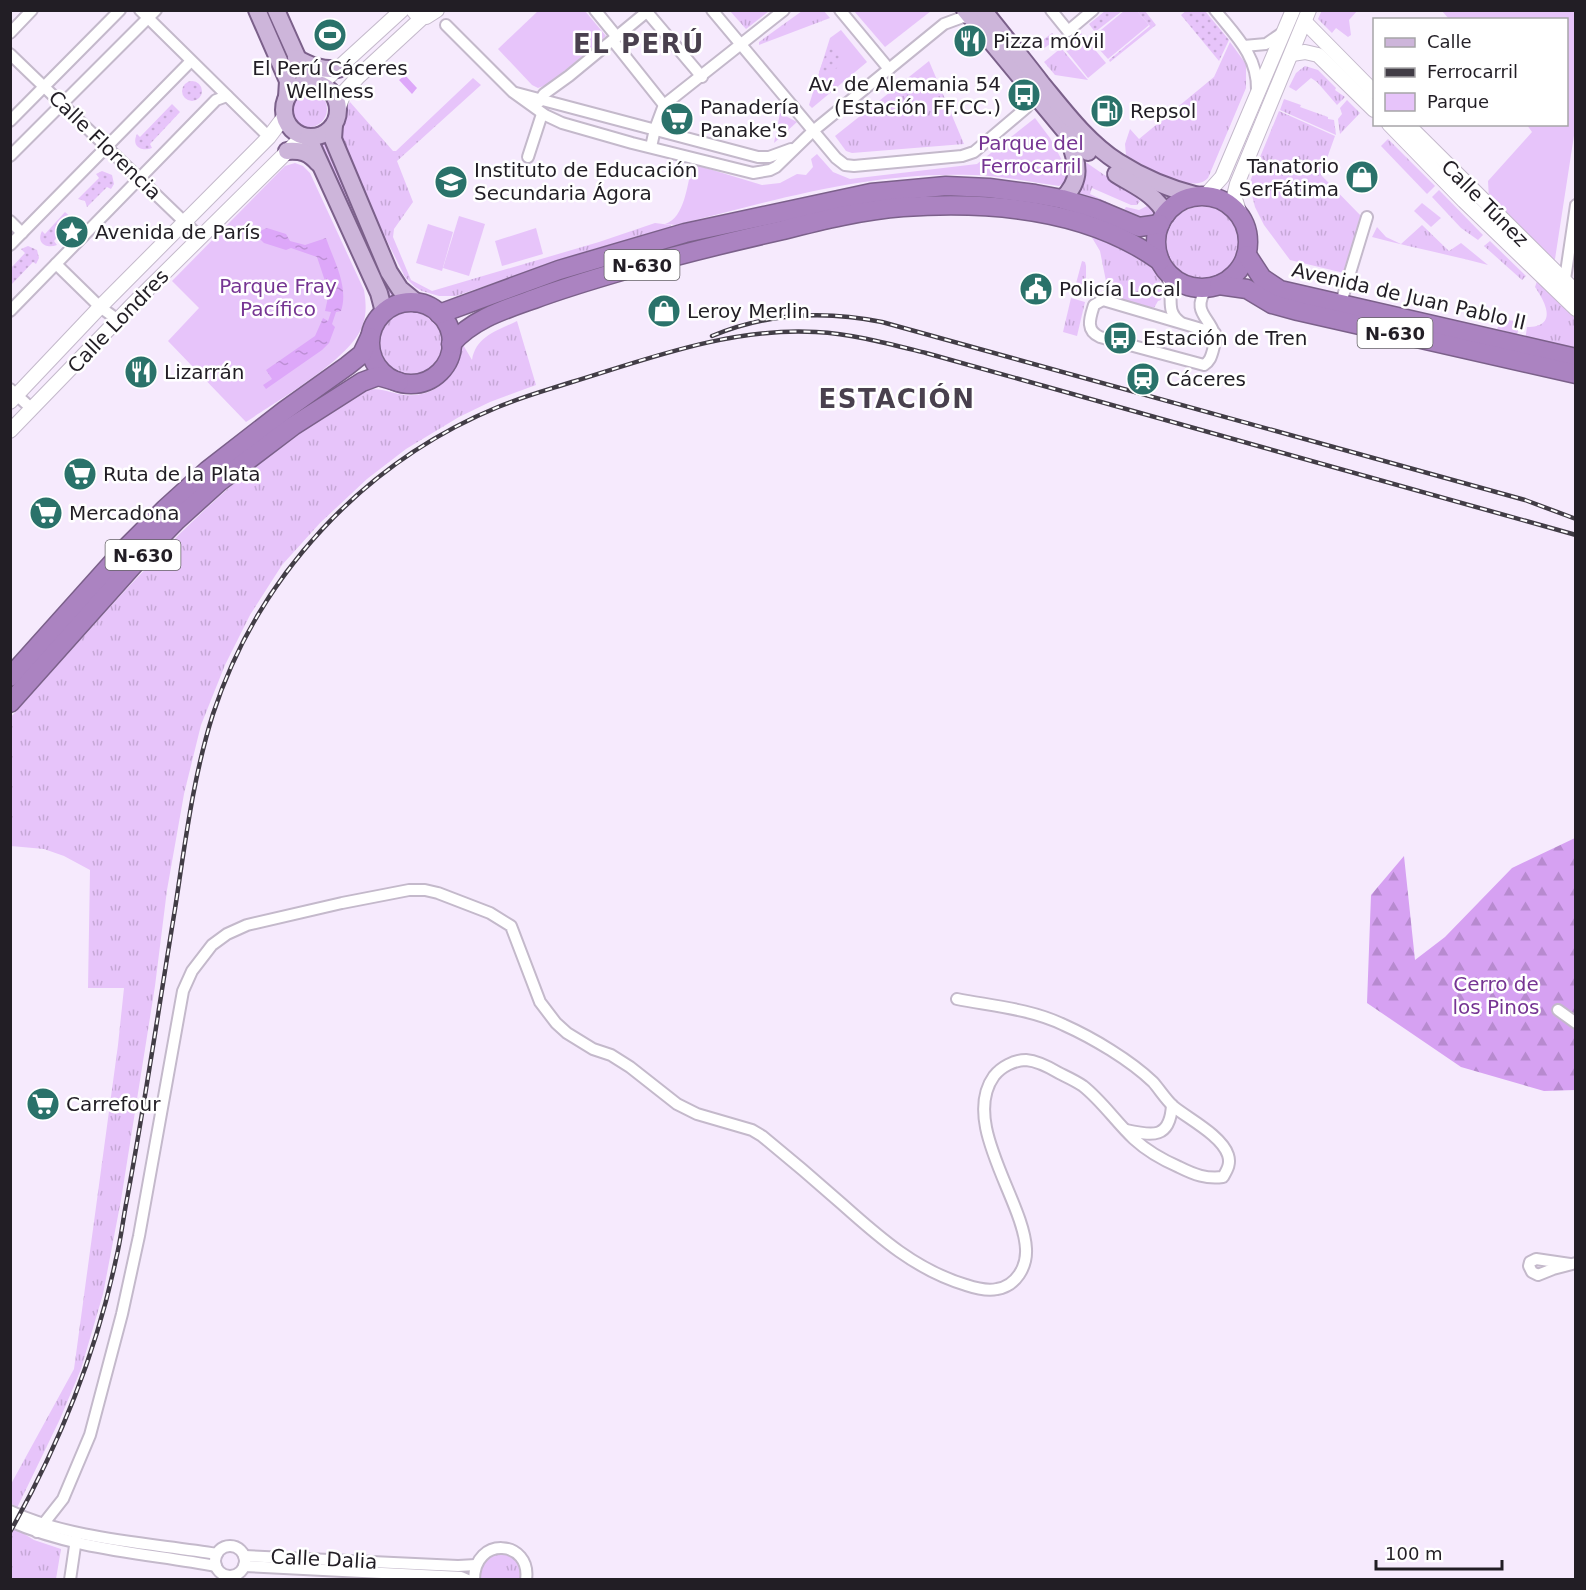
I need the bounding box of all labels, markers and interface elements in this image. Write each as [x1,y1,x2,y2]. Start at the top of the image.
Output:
sports icon: El Perú Cáceres Wellness [312,17,348,53]
legend [1373,18,1568,126]
restaurant icon: Pizza móvil [952,23,988,59]
district label: EL PERÚ [573,28,705,59]
place label: Pizza móvil [993,29,1104,53]
text: Calle [1427,31,1472,52]
place label: El Perú Cáceres Wellness [252,56,408,103]
text: Ferrocarril [1427,61,1518,82]
place label: Av. de Alemania 54 (Estación FF.CC.) [809,72,1001,119]
bus stop icon: Av. de Alemania 54 (Estación FF.CC.) [1006,77,1042,113]
street label: Calle Florencia [44,85,166,205]
text: Parque [1427,91,1489,112]
fuel station icon: Repsol [1089,93,1125,129]
place label: Panadería Panake's [700,95,799,142]
place label: Repsol [1130,99,1196,123]
supermarket icon: Panadería Panake's [659,101,695,137]
park label: Parque del Ferrocarril [978,131,1084,178]
place label: Tanatorio SerFátima [1239,154,1339,201]
street label: Calle Túnez [1436,154,1534,252]
place label: Instituto de Educación Secundaria Ágora [474,158,697,205]
shop icon: Tanatorio SerFátima [1344,159,1380,195]
school or university icon: Instituto de Educación Secundaria Ágora [433,164,469,200]
place icon: Avenida de París [54,214,90,250]
place label: Avenida de París [95,220,260,244]
road number: N-630 [604,250,680,280]
street label: Avenida de Juan Pablo II [1290,257,1528,335]
street label: Calle Londres [63,264,173,378]
public building icon: Policía Local [1018,271,1054,307]
park label: Parque Fray Pacífico [219,274,337,321]
place label: Policía Local [1059,277,1181,301]
shop icon: Leroy Merlin [646,293,682,329]
place label: Leroy Merlin [687,299,810,323]
road number: N-630 [1358,318,1432,348]
bus stop icon: Estación de Tren [1102,320,1138,356]
place label: Estación de Tren [1143,326,1307,350]
restaurant icon: Lizarrán [123,354,159,390]
place label: Lizarrán [164,360,244,384]
station icon: Cáceres [1125,361,1161,397]
place label: Cáceres [1166,367,1246,391]
district label: ESTACIÓN [819,383,975,414]
supermarket icon: Ruta de la Plata [62,456,98,492]
place label: Ruta de la Plata [103,462,261,486]
supermarket icon: Mercadona [28,495,64,531]
place label: Mercadona [69,501,179,525]
road number: N-630 [106,540,180,570]
park label: Cerro de los Pinos [1452,972,1540,1019]
supermarket icon: Carrefour [25,1086,61,1122]
place label: Carrefour [66,1092,161,1116]
scale bar [1376,1533,1502,1571]
text: 100 m [1385,1543,1443,1564]
street label: Calle Dalia [270,1544,378,1574]

